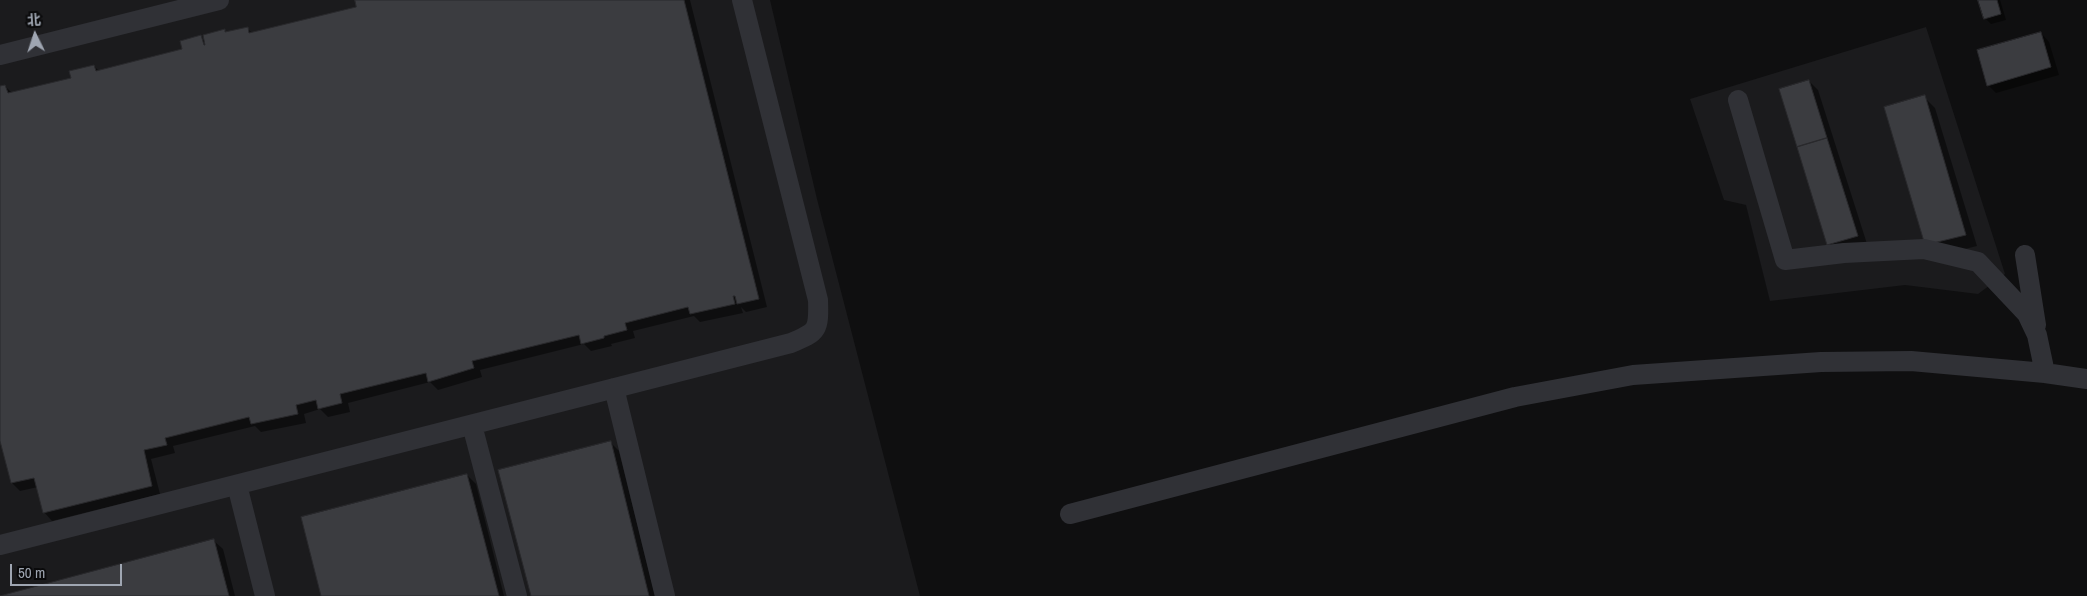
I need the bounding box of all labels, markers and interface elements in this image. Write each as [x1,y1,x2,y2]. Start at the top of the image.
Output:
north arrow [10,10,60,60]
text: 北 [26,11,42,30]
scale bar [12,554,125,586]
text: 50 m [18,562,45,583]

